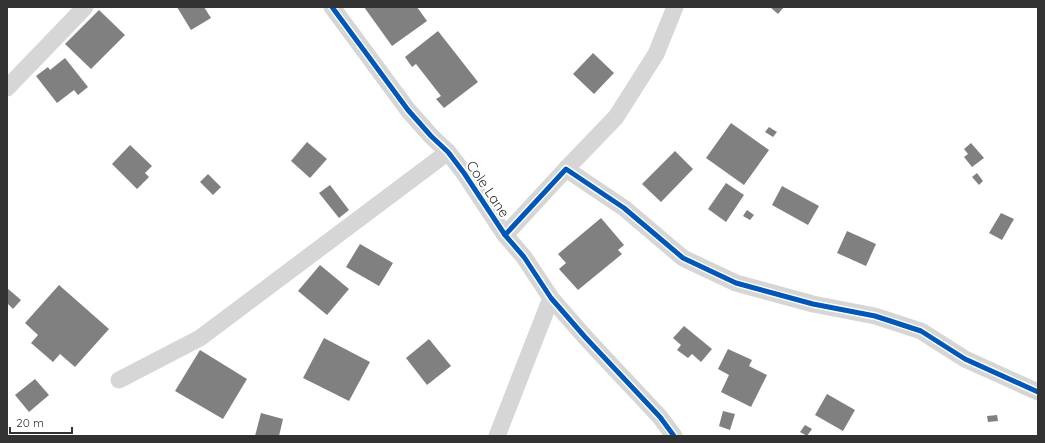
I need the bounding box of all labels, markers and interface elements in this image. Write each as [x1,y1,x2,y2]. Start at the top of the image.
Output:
street label: Cole Lane [463,157,514,221]
scale bar [10,409,72,435]
text: 20 m [16,415,44,430]

